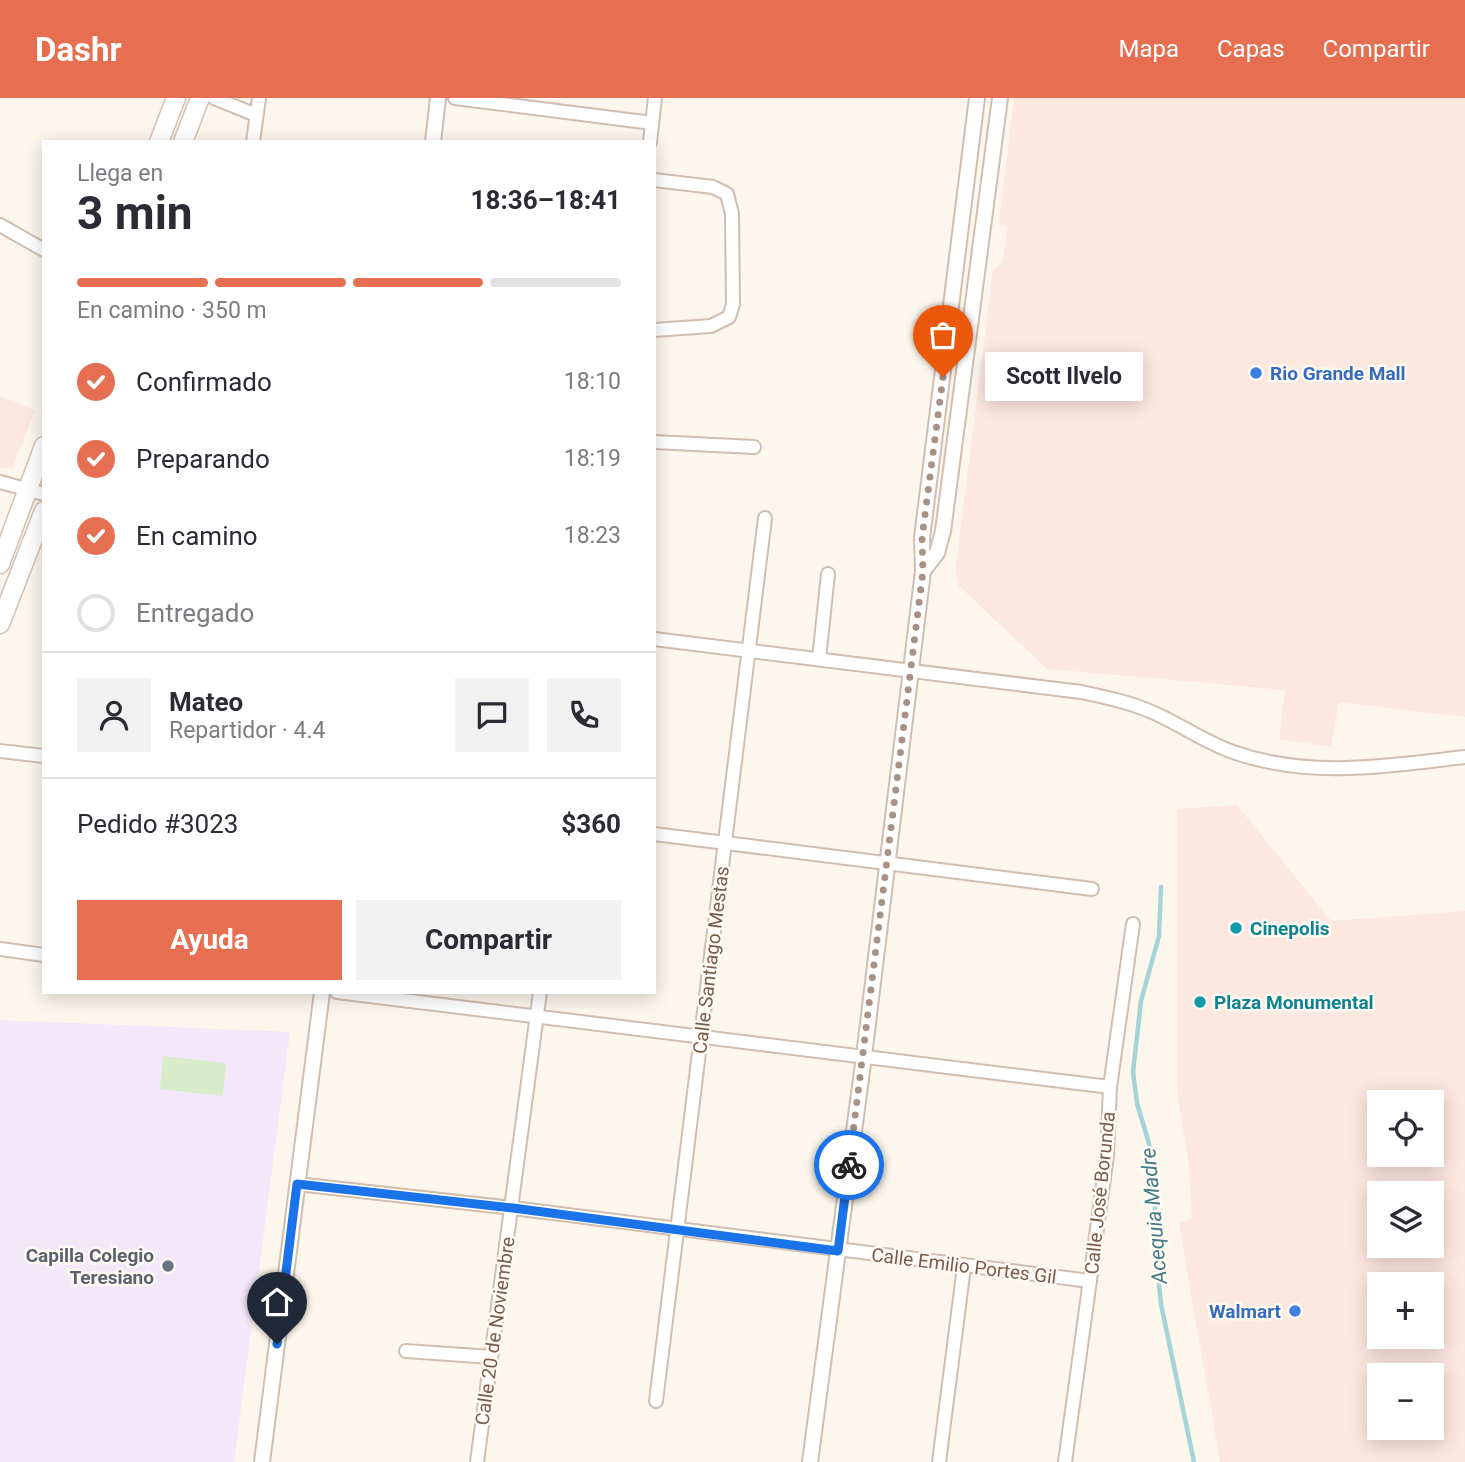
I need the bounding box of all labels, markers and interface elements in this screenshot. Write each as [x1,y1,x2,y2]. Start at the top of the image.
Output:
text: Dashr [35,30,122,69]
text: Mapa [1118,35,1179,63]
text: Capas [1217,35,1285,63]
text: Compartir [1323,35,1430,63]
text: Llega en [77,160,163,187]
text: 18:36–18:41 [471,185,621,215]
text: 3 min [77,186,193,240]
text: En camino · 350 m [77,297,267,324]
pin [913,305,973,377]
icon: bag [924,316,962,354]
callout: Scott Ilvelo [985,352,1142,402]
place label: Rio Grande Mall [1270,362,1406,385]
icon: check [77,363,115,401]
text: Scott Ilvelo [1006,363,1122,390]
marker: Rio Grande Mall [1248,365,1264,381]
text: Confirmado [136,367,272,397]
text: 18:10 [564,368,621,395]
icon: check [77,440,115,478]
text: Preparando [136,444,270,474]
text: 18:19 [564,445,621,472]
icon: check [77,517,115,555]
text: En camino [136,521,258,551]
text: 18:23 [564,522,621,549]
text: Entregado [136,598,254,628]
button: person [77,678,151,752]
button: chat [455,678,529,752]
button: phone [547,678,621,752]
text: Mateo [169,687,243,717]
text: Repartidor · 4.4 [169,717,326,744]
text: Pedido #3023 [77,809,238,839]
text: $360 [561,809,621,839]
street label: Calle Santiago Mestas [688,865,734,1055]
button: Ayuda [77,900,342,980]
button: Compartir [356,900,621,980]
place label: Cinepolis [1250,917,1330,940]
marker: Cinepolis [1228,920,1244,936]
place label: Plaza Monumental [1214,991,1374,1014]
marker: Plaza Monumental [1192,994,1208,1010]
map controls [1367,1090,1444,1440]
button: locate [1367,1090,1444,1167]
street label: Calle José Borunda [1080,1110,1120,1276]
courier [814,1130,884,1200]
icon: bike [830,1146,868,1184]
water label: Acequia Madre [1136,1147,1172,1286]
button: layers [1367,1181,1444,1258]
street label: Calle 20 de Noviembre [470,1235,520,1427]
street label: Calle Emilio Portes Gil [870,1243,1058,1289]
place label: Capilla Colegio Teresiano [26,1244,154,1289]
marker: Capilla Colegio Teresiano [160,1258,176,1274]
pin [247,1272,307,1344]
button: + [1367,1272,1444,1349]
icon: home [258,1283,296,1321]
place label: Walmart [1209,1300,1282,1323]
marker: Walmart [1287,1303,1303,1319]
button: − [1367,1363,1444,1440]

